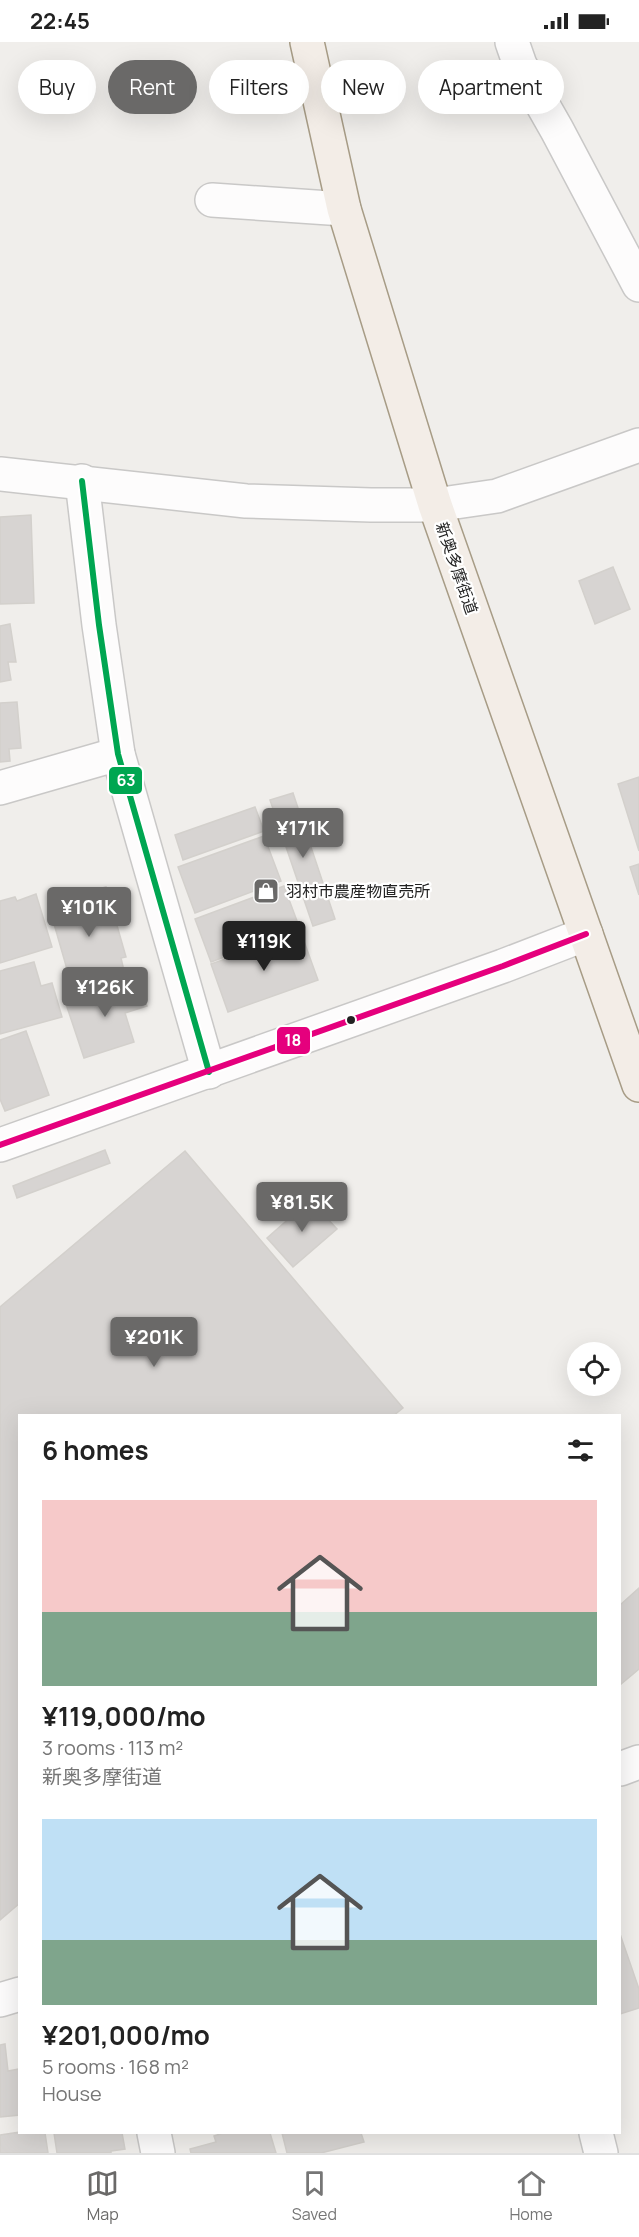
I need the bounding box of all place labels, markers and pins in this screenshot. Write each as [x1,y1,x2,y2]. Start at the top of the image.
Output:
pin: ¥171K [261,808,345,859]
shop icon: 羽村市農産物直売所 [251,876,281,906]
place label: 羽村市農産物直売所 [286,880,430,902]
pin: ¥101K [47,887,131,938]
pin: ¥119K [222,921,306,972]
pin: ¥126K [63,967,147,1018]
unlabelled marker [345,1014,357,1026]
pin: ¥81.5K [253,1182,351,1233]
pin: ¥201K [112,1317,196,1368]

